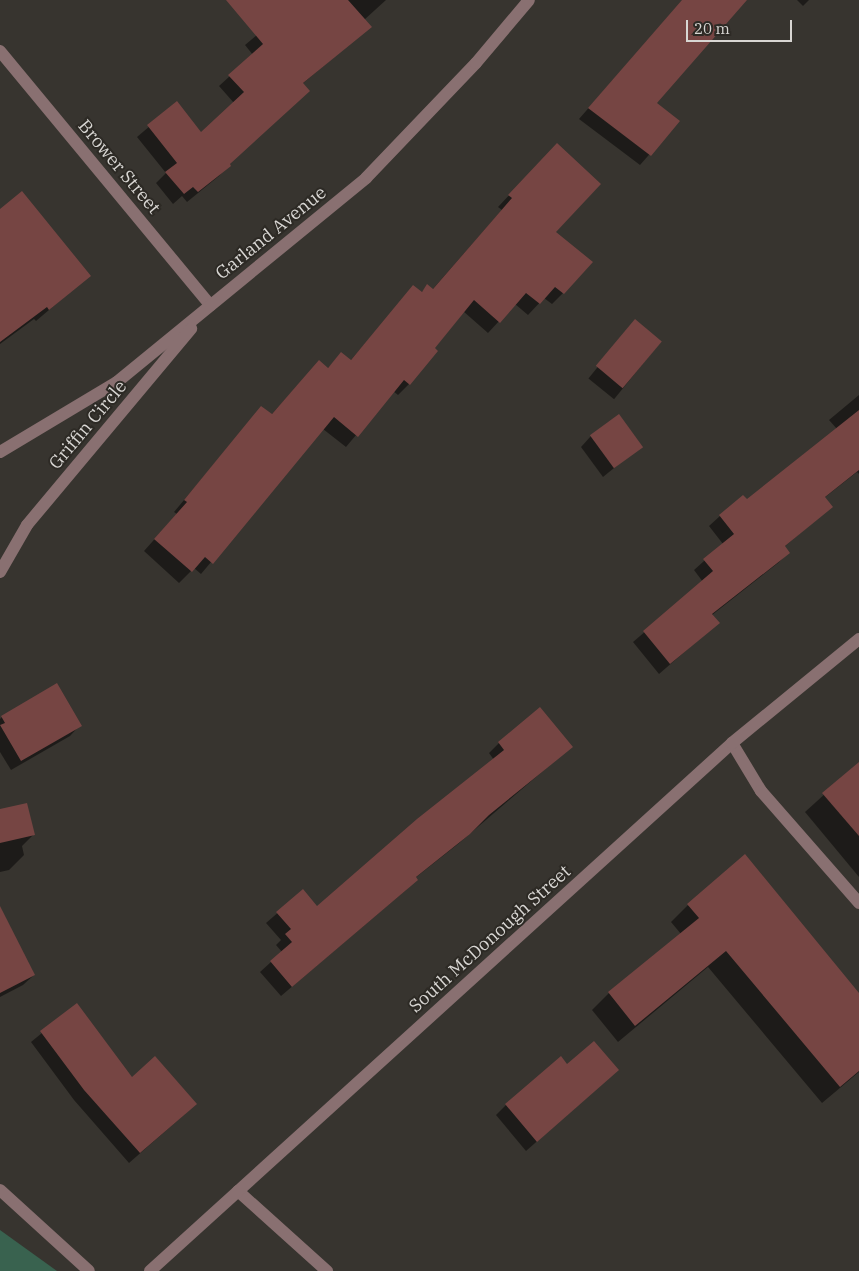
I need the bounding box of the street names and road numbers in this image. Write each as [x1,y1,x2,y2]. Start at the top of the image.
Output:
street label: Brower Street [73,116,165,218]
street label: Garland Avenue [211,182,331,284]
street label: Griffin Circle [45,376,131,474]
street label: South McDonough Street [405,861,575,1017]

